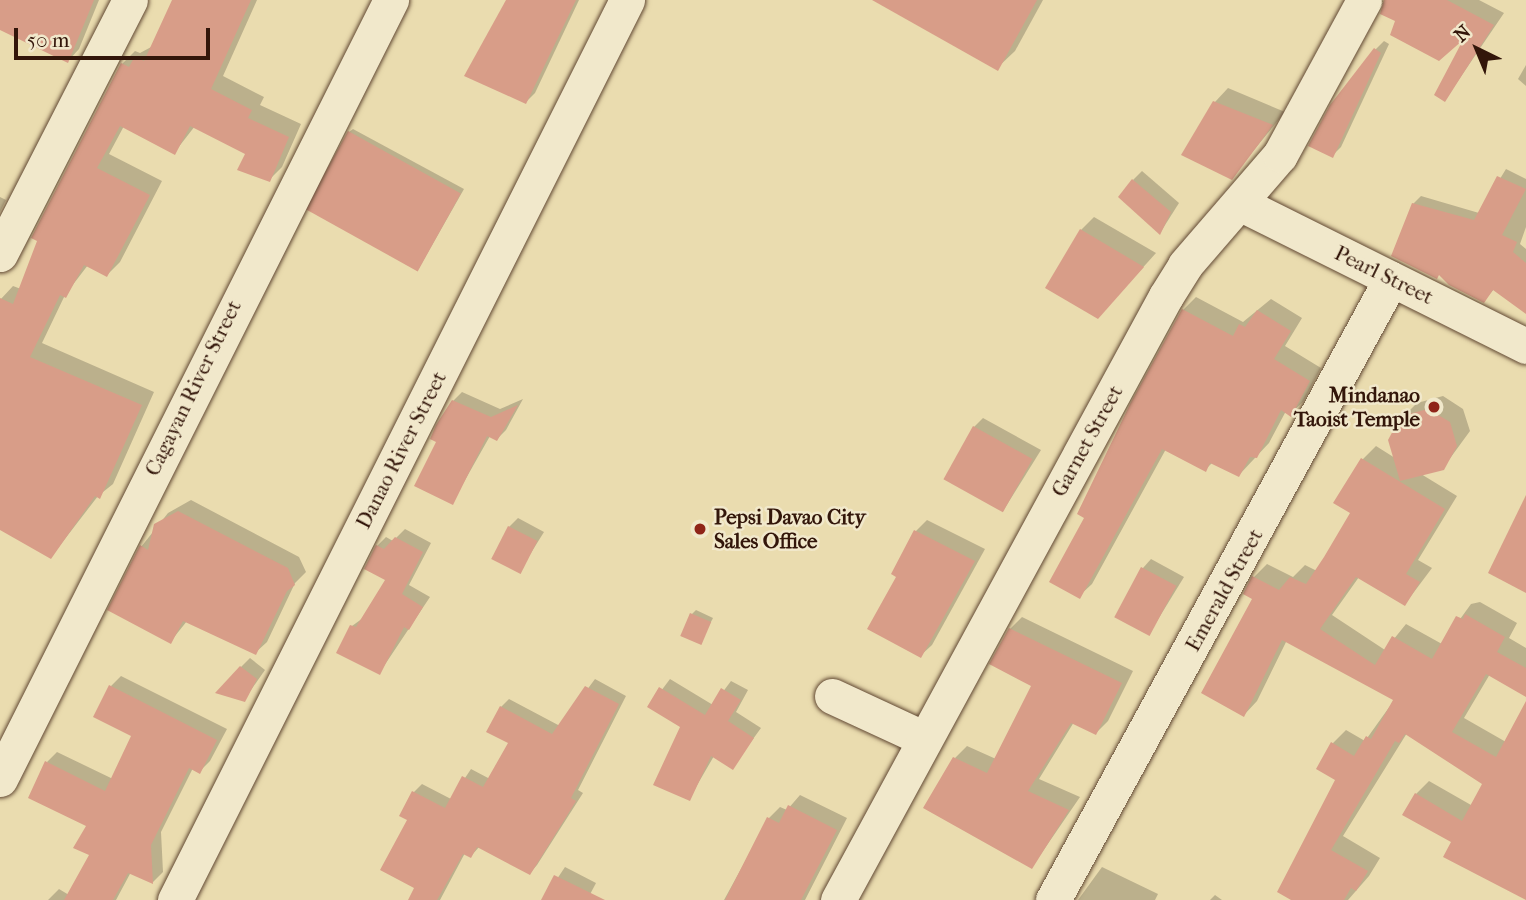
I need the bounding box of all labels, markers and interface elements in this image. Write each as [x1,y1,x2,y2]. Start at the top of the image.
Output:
scale bar [18,14,214,58]
north arrow [1442,14,1512,84]
text: N [1450,21,1475,47]
text: 50 m [27,28,70,52]
street label: Pearl Street [1330,240,1438,310]
street label: Cagayan River Street [140,296,246,480]
street label: Danao River Street [350,367,452,533]
street label: Garnet Street [1046,381,1128,501]
place label: Mindanao Taoist Temple [1294,382,1420,432]
marker: Mindanao Taoist Temple [1426,399,1442,415]
place label: Pepsi Davao City Sales Office [714,504,866,554]
marker: Pepsi Davao City Sales Office [692,521,708,537]
street label: Emerald Street [1180,524,1268,656]

